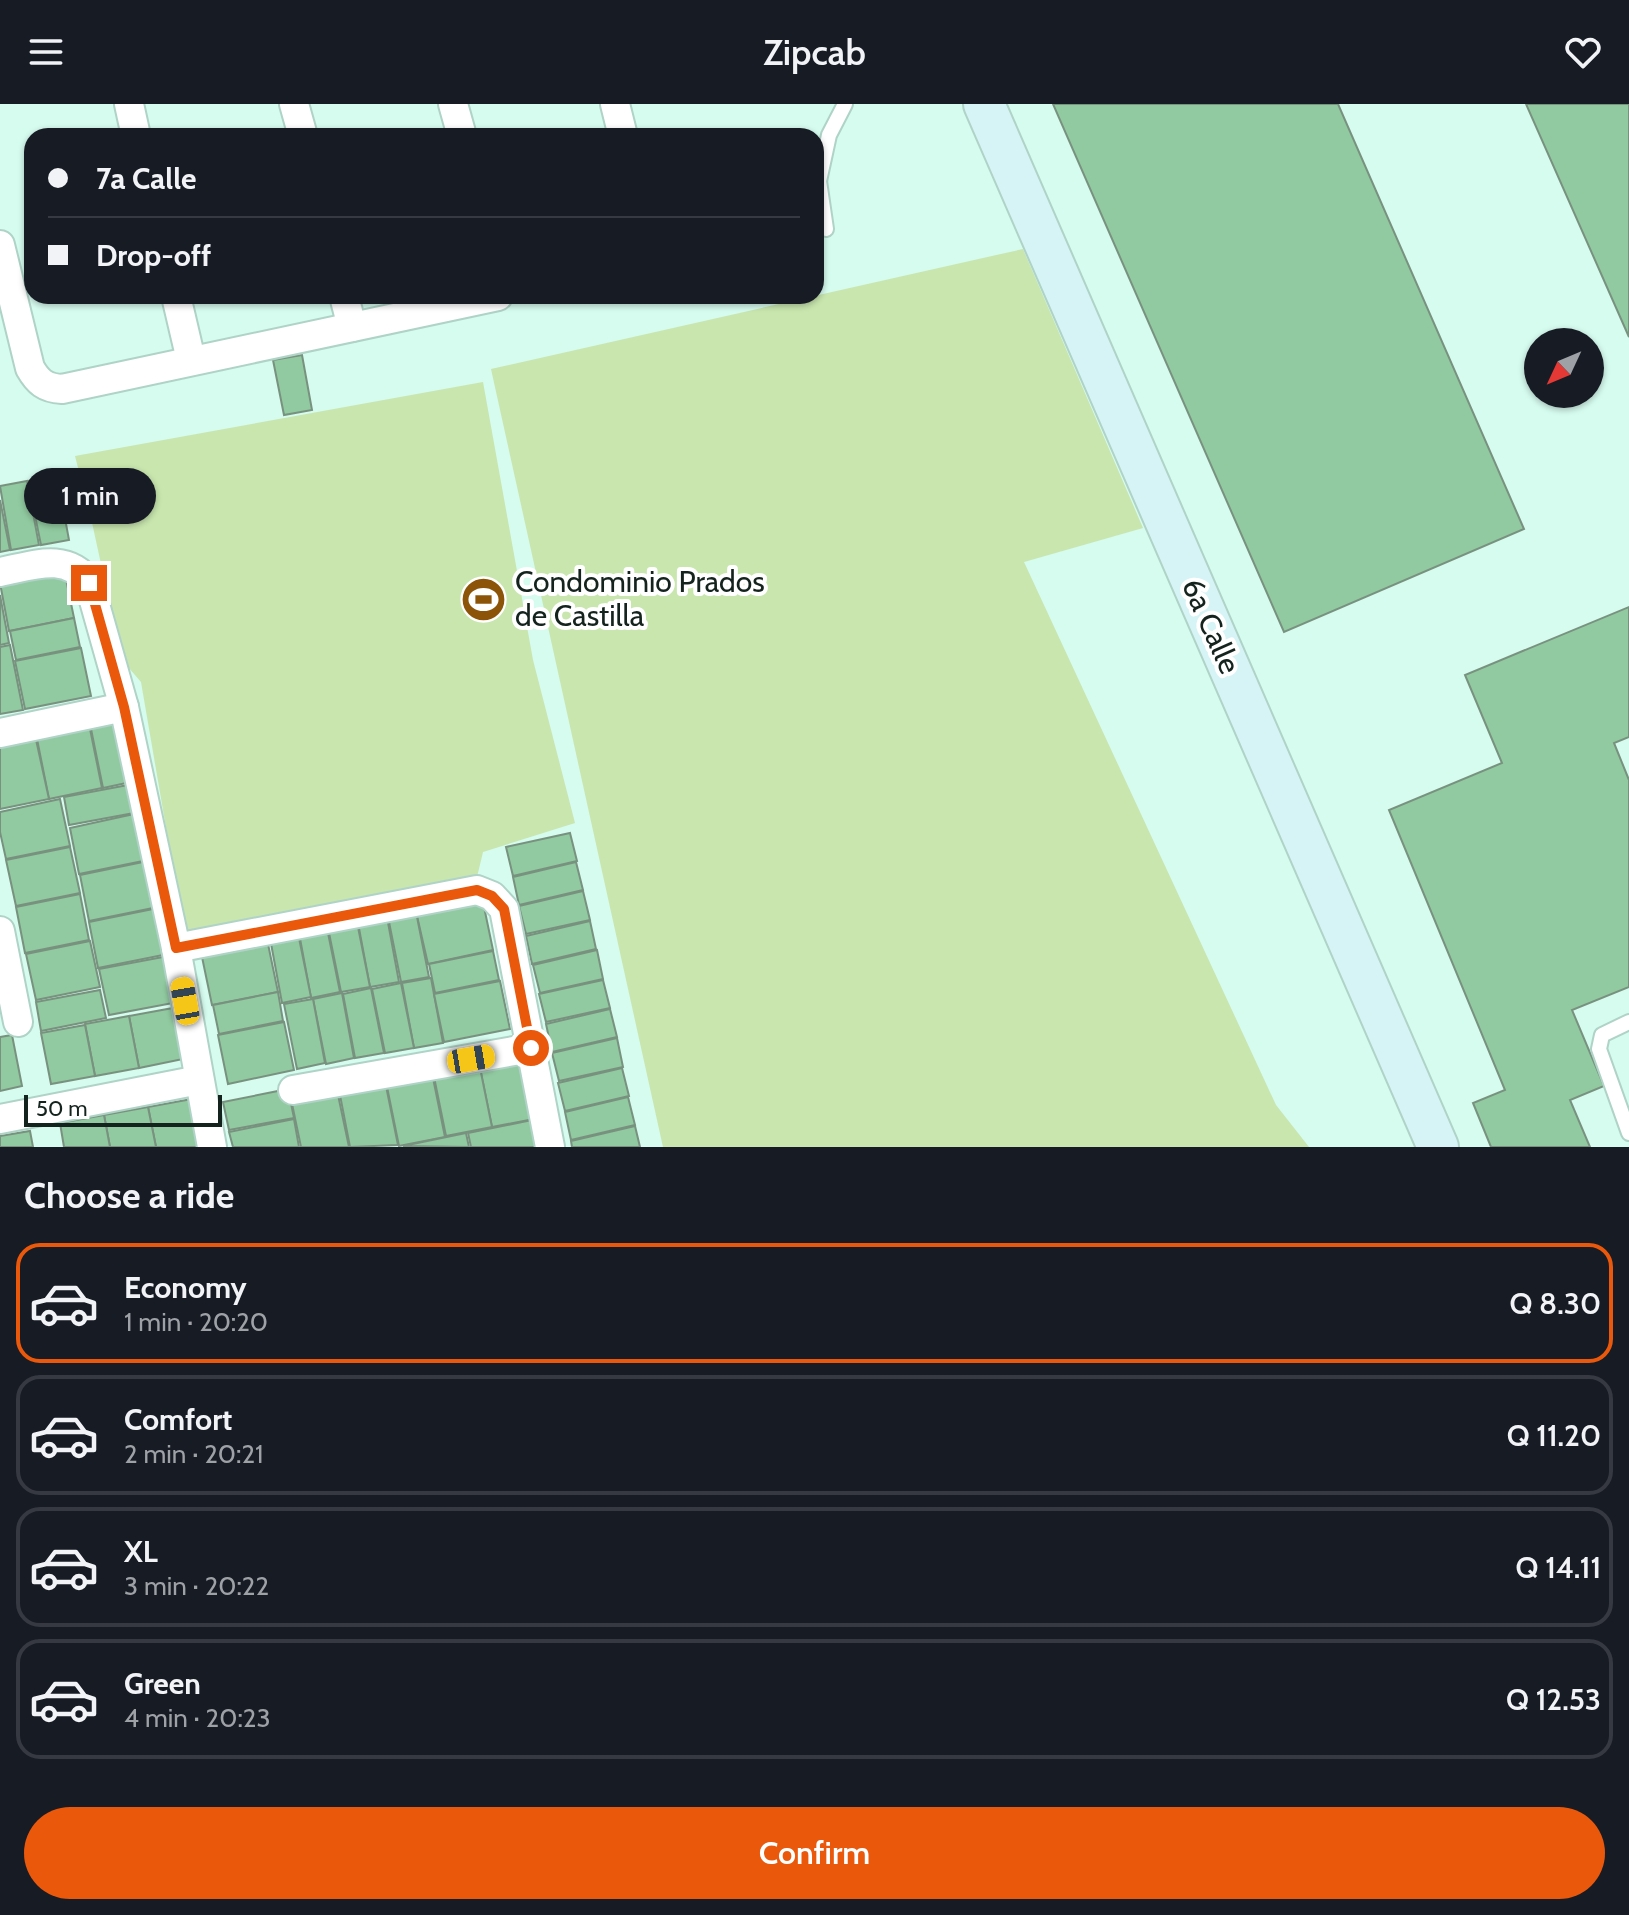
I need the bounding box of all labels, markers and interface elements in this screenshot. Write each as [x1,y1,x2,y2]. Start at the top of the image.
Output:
icon: menu [24,30,68,74]
text: Zipcab [763,30,866,74]
icon: heart [1561,30,1605,74]
text: 7a Calle [96,160,196,197]
text: Drop-off [96,237,211,274]
north arrow [1524,328,1604,408]
map controls [1524,328,1604,408]
callout: 1 min [23,467,155,523]
text: 1 min [61,480,119,512]
place label: Condominio Prados de Castilla [515,563,765,634]
route end [71,565,107,601]
street label: 6a Calle [1174,572,1249,679]
sports icon: Condominio Prados de Castilla [460,575,508,623]
car [169,975,201,1027]
route start [513,1030,549,1066]
car [445,1043,497,1075]
scale bar [24,1091,222,1127]
text: 50 m [36,1095,88,1122]
text: Choose a ride [24,1173,234,1217]
icon: car [28,1267,100,1339]
text: Economy [124,1269,247,1306]
text: Q 8.30 [1509,1285,1601,1322]
text: 1 min · 20:20 [124,1306,268,1338]
icon: car [28,1399,100,1471]
text: Comfort [124,1401,232,1438]
text: Q 11.20 [1507,1417,1601,1454]
text: 2 min · 20:21 [124,1438,264,1470]
icon: car [28,1531,100,1603]
text: XL [124,1533,158,1570]
text: Q 14.11 [1516,1549,1601,1586]
text: 3 min · 20:22 [124,1570,269,1602]
icon: car [28,1663,100,1735]
text: Green [124,1665,201,1702]
text: Q 12.53 [1506,1681,1601,1718]
text: 4 min · 20:23 [124,1702,270,1734]
button: Confirm [24,1807,1605,1899]

